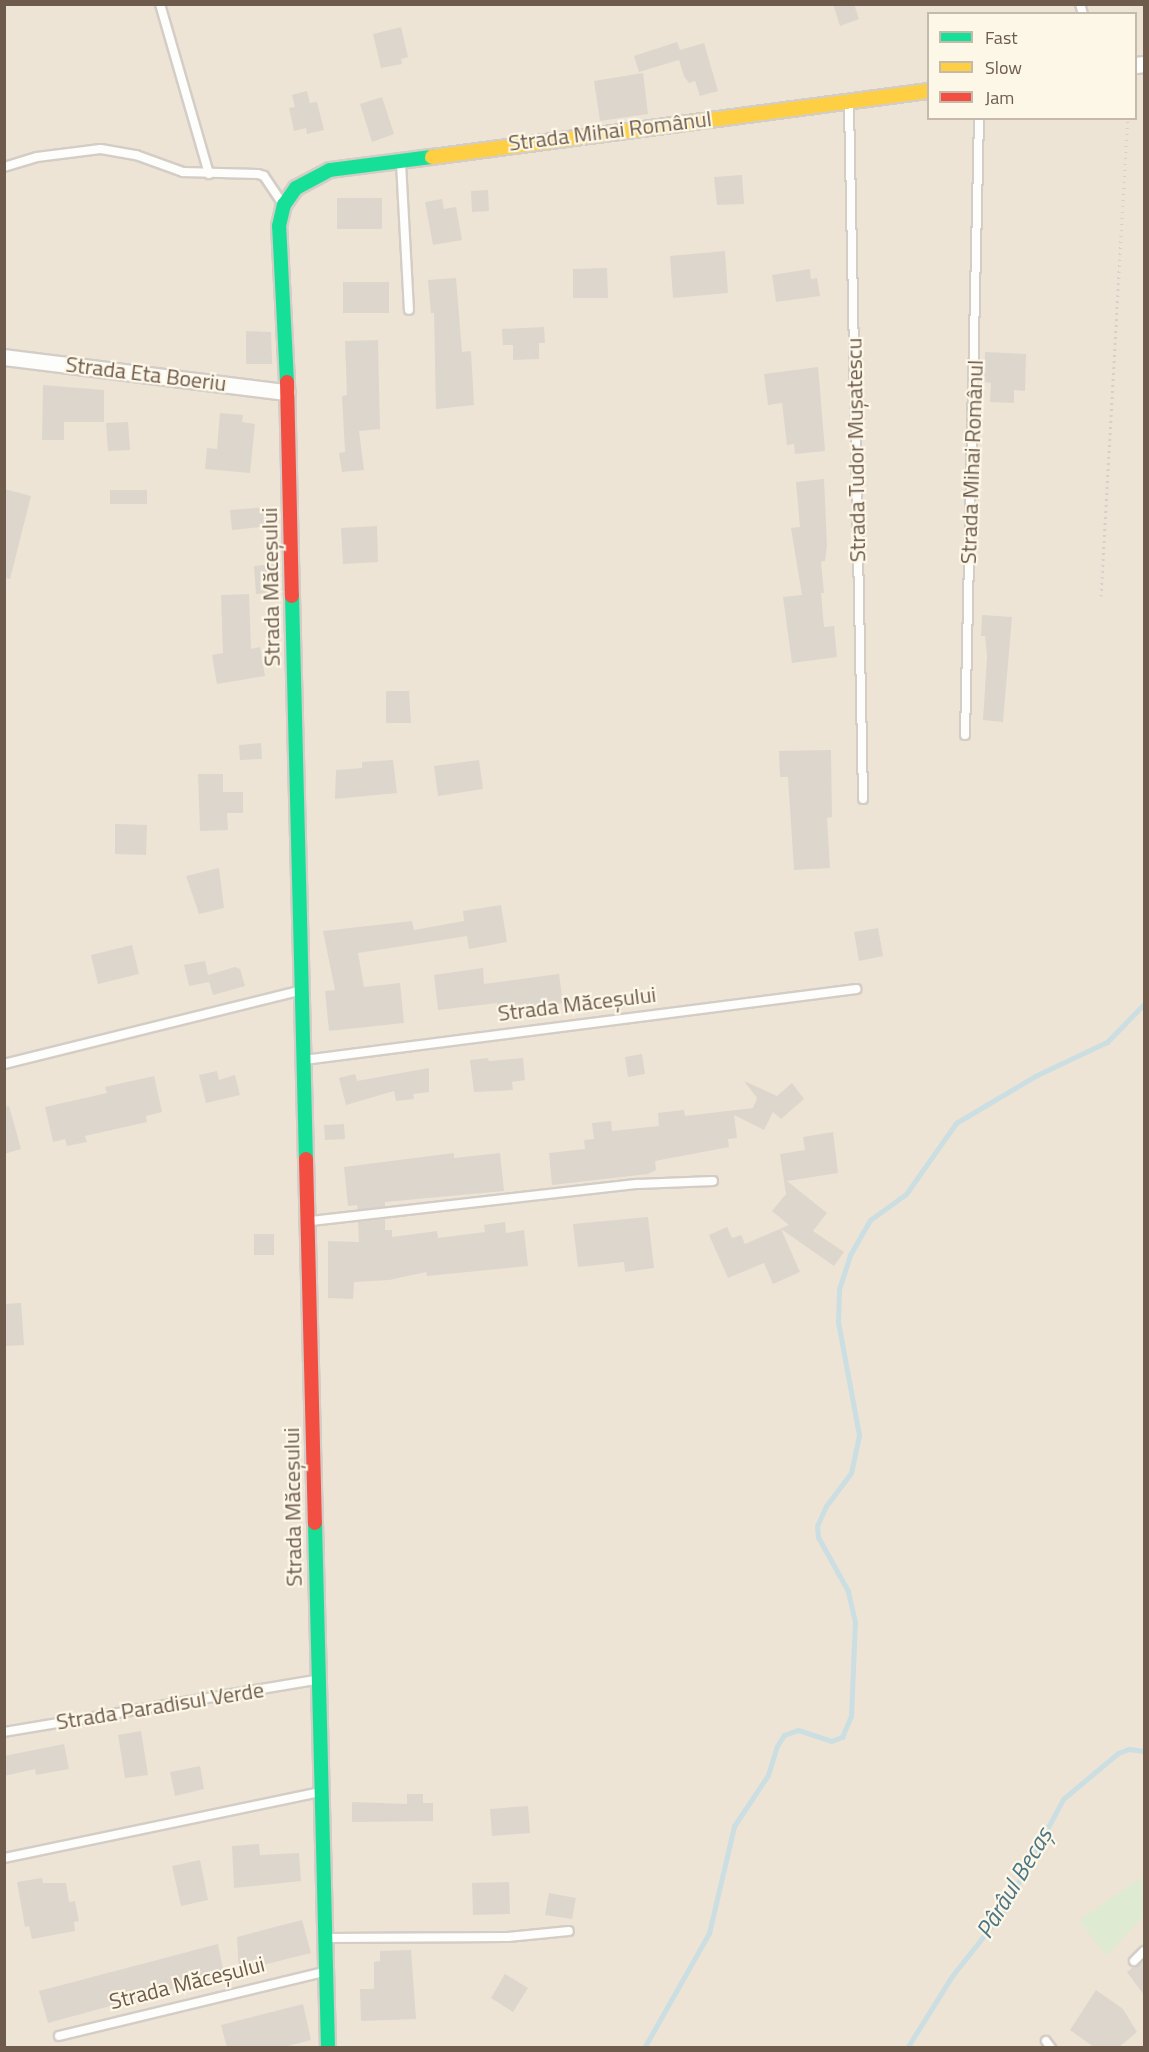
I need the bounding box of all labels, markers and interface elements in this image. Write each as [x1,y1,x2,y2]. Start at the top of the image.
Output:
legend [927,12,1137,120]
text: Fast [985,24,1018,51]
text: Slow [985,54,1022,81]
text: Jam [985,84,1014,111]
street label: Strada Mihai Românul [507,105,713,157]
street label: Strada Tudor Mușatescu [841,338,871,562]
street label: Strada Eta Boeriu [64,351,228,397]
street label: Strada Mihai Românul [955,359,989,565]
street label: Strada Măceșului [256,507,286,667]
street label: Strada Măceșului [496,981,658,1027]
street label: Strada Măceșului [278,1427,308,1587]
street label: Strada Paradisul Verde [54,1677,266,1735]
water label: Pârâul Becaș [970,1823,1058,1943]
street label: Strada Măceșului [107,1951,267,2015]

